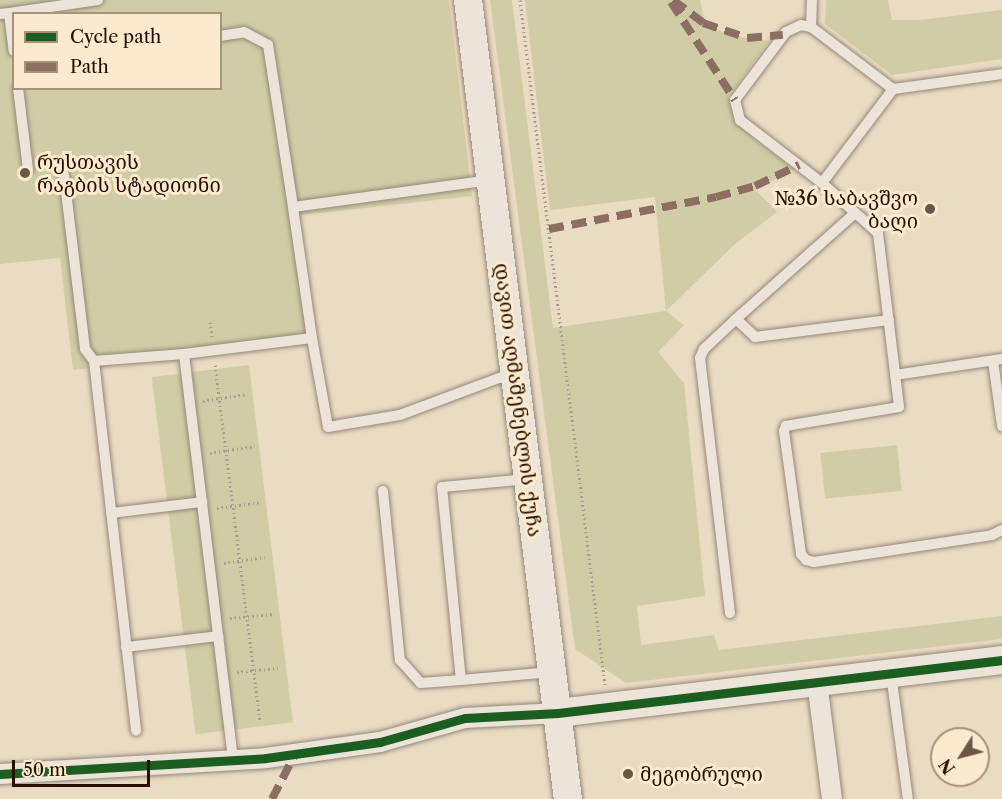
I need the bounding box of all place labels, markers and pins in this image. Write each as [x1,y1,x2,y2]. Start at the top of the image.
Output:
place label: რუსთავის რაგბის სტადიონი [37,150,221,197]
marker: რუსთავის რაგბის სტადიონი [18,166,32,180]
place label: №36 საბავშვო ბაღი [775,186,918,233]
marker: №36 საბავშვო ბაღი [923,202,937,216]
place label: მეგობრული [640,762,763,786]
marker: მეგობრული [621,767,635,781]

